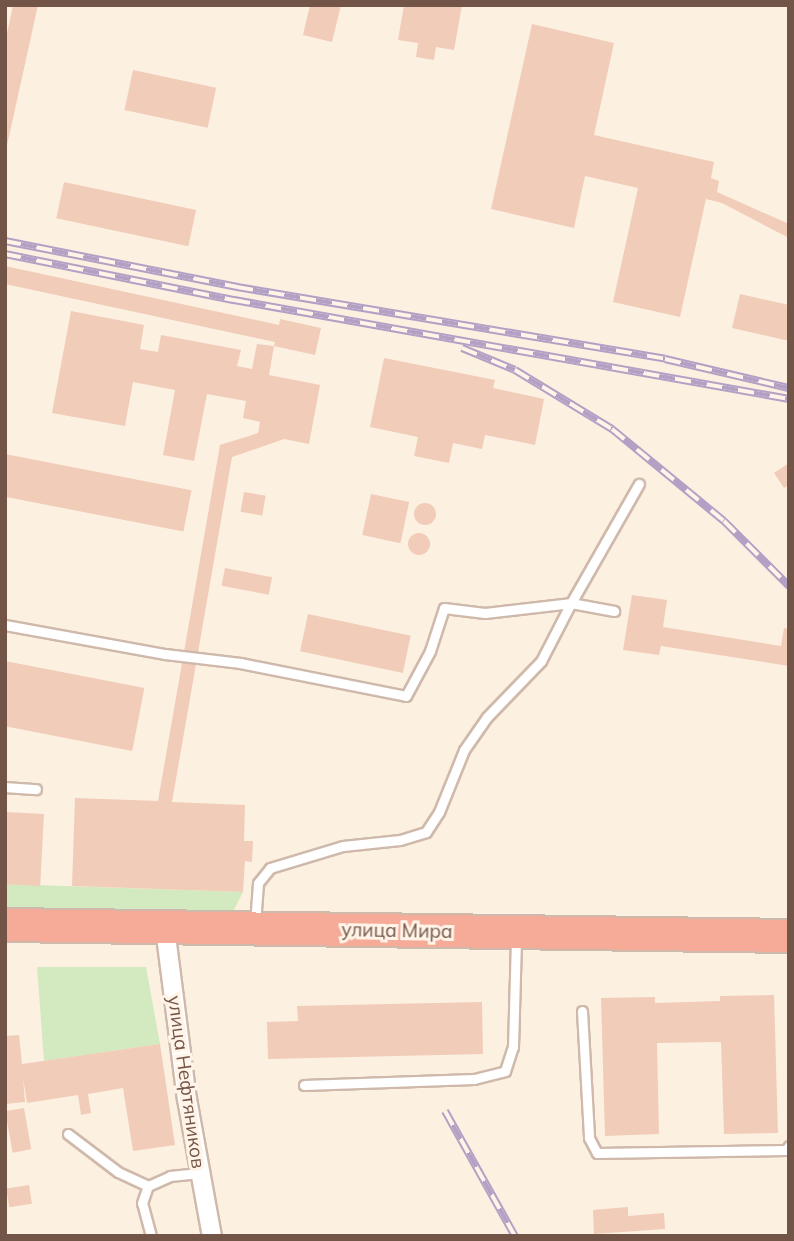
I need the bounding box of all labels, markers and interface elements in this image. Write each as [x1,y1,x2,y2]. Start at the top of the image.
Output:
street label: улица Мира [341,919,453,943]
street label: улица Нефтяников [163,994,209,1170]

